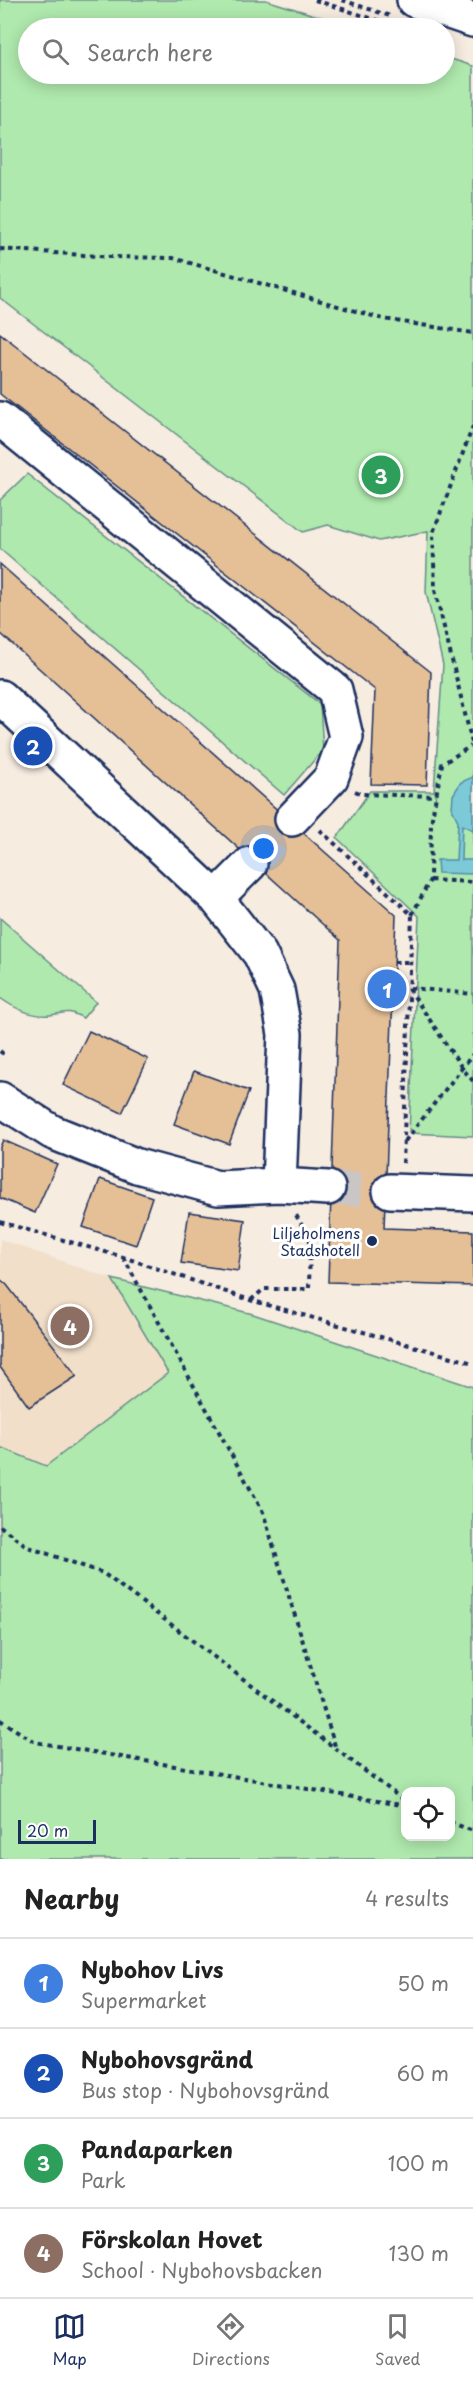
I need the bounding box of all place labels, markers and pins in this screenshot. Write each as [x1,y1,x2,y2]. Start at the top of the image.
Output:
pin: 3 [362,452,400,498]
pin: 2 [14,724,52,768]
pin: 1 [368,966,406,1012]
place label: Liljeholmens Stadshotell [273,1221,360,1261]
marker: Liljeholmens Stadshotell [365,1234,379,1248]
pin: 4 [50,1304,90,1348]

